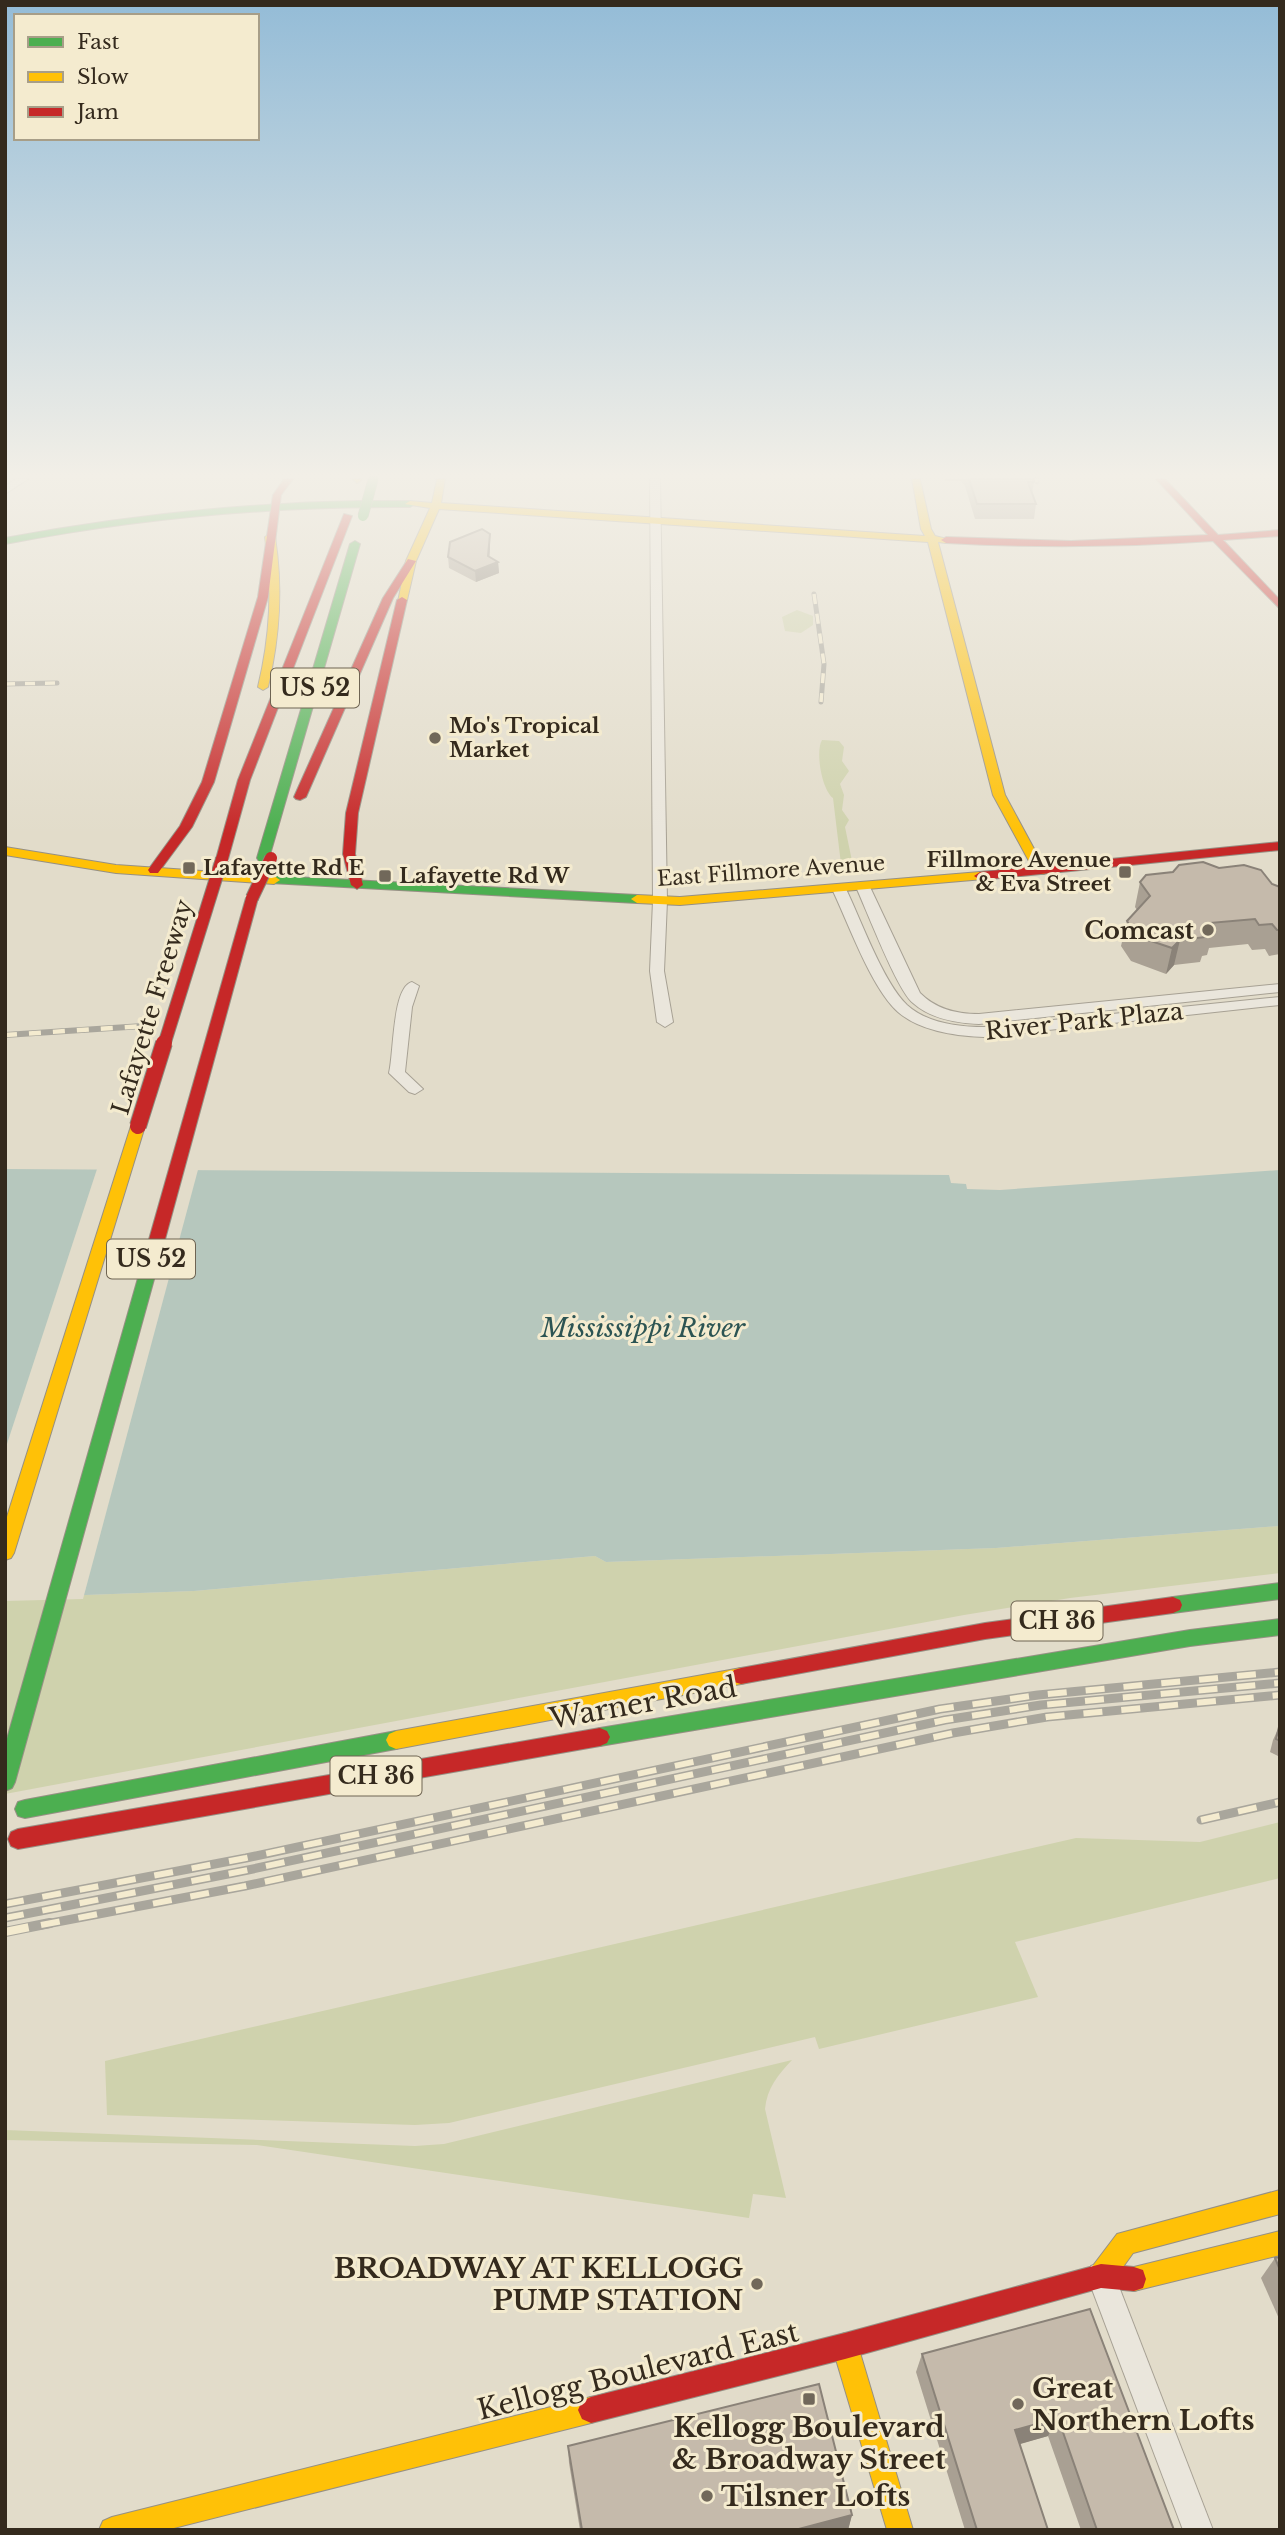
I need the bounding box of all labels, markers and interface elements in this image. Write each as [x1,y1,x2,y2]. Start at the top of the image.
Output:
legend [14,14,259,140]
text: Fast [77,29,119,55]
text: Slow [77,64,129,90]
text: Jam [74,99,119,125]
road number: US 52 [271,668,359,708]
place label: Mo's Tropical Market [449,713,600,763]
marker: Mo's Tropical Market [427,730,443,746]
place label: Fillmore Avenue & Eva Street [926,847,1111,897]
street label: East Fillmore Avenue [656,850,886,892]
place label: Lafayette Rd E [203,855,364,881]
marker: Lafayette Rd E [181,860,197,876]
place label: Lafayette Rd W [399,863,570,889]
marker: Fillmore Avenue & Eva Street [1117,864,1133,880]
marker: Lafayette Rd W [377,868,393,884]
street label: Lafayette Freeway [105,895,199,1118]
place label: Comcast [1084,916,1195,945]
marker: Comcast [1200,922,1216,938]
street label: River Park Plaza [983,996,1185,1046]
road number: US 52 [107,1240,195,1278]
water label: Mississippi River [540,1312,746,1344]
road number: CH 36 [1012,1602,1102,1640]
street label: Warner Road [545,1669,740,1737]
road number: CH 36 [330,1756,422,1796]
place label: BROADWAY AT KELLOGG PUMP STATION [334,2251,743,2318]
marker: BROADWAY AT KELLOGG PUMP STATION [749,2276,765,2292]
street label: Kellogg Boulevard East [474,2314,803,2428]
place label: Great Northern Lofts [1032,2371,1255,2438]
marker: Kellogg Boulevard & Broadway Street [801,2391,817,2407]
marker: Great Northern Lofts [1010,2396,1026,2412]
place label: Kellogg Boulevard & Broadway Street [672,2410,946,2477]
place label: Tilsner Lofts [721,2479,910,2514]
marker: Tilsner Lofts [699,2488,715,2504]

